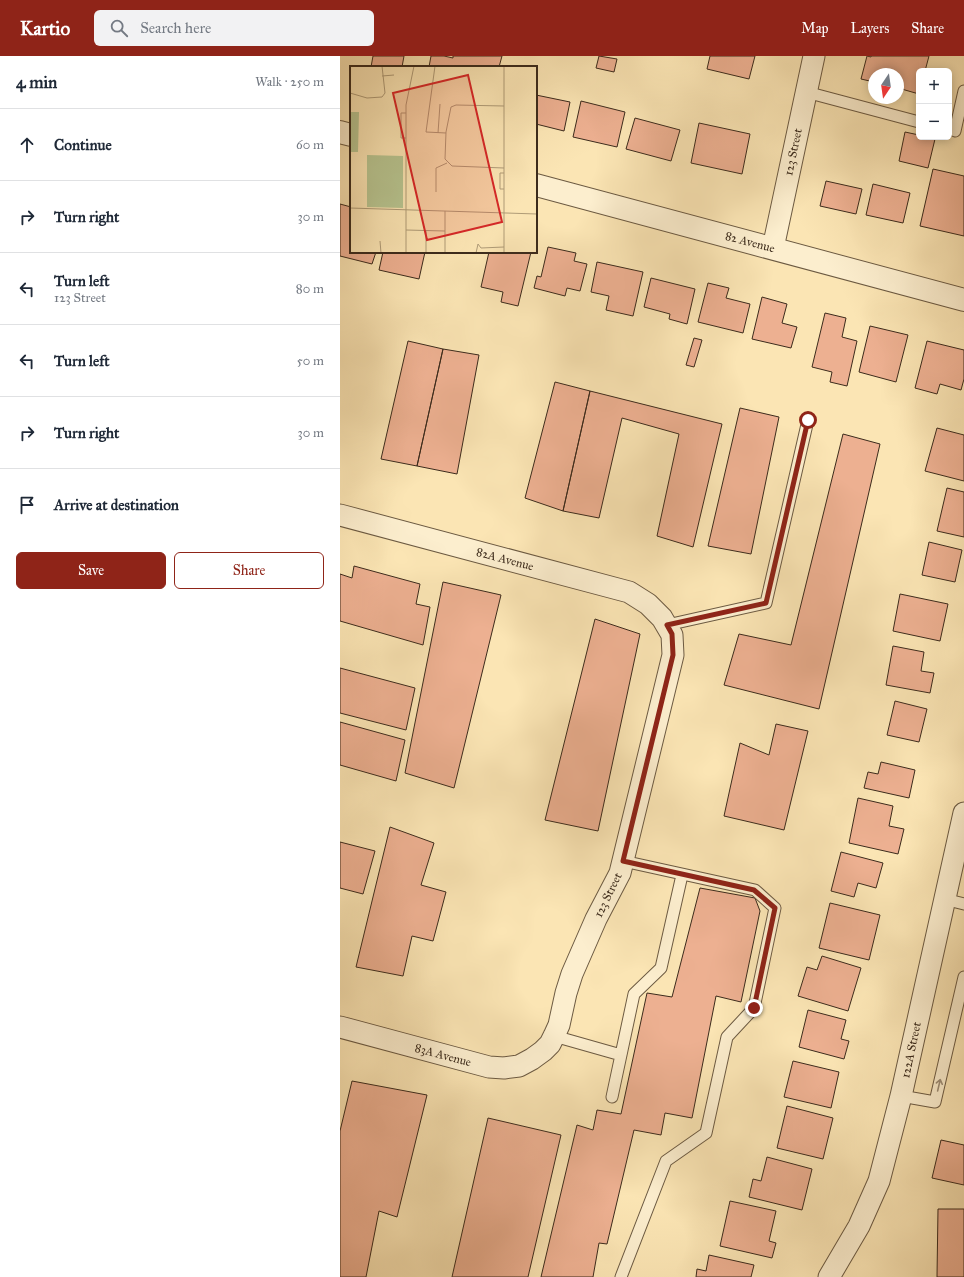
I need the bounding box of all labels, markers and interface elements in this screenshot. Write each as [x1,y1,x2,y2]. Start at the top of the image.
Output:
search box [94,10,374,46]
text: Kartio [20,17,70,40]
icon: search [108,17,130,39]
text: Search here [140,19,211,37]
text: Map [801,20,829,37]
text: Layers [851,20,889,37]
text: Share [911,20,944,37]
inset map [350,66,537,253]
north arrow [868,68,904,104]
map controls [916,68,952,140]
button: + [916,68,952,104]
text: 4 min [16,72,57,93]
text: Walk · 250 m [255,74,324,90]
button: − [916,104,952,140]
street label: 123 Street [781,126,805,177]
icon: ahead [16,134,38,156]
text: Continue [54,136,112,154]
text: 60 m [296,137,324,153]
icon: right [16,206,38,228]
text: Turn right [54,208,119,226]
text: 30 m [298,209,324,225]
street label: 82 Avenue [724,229,776,255]
text: Turn left [54,272,110,290]
icon: left [16,278,38,300]
text: 80 m [296,281,324,297]
text: 123 Street [54,290,106,306]
icon: left [16,350,38,372]
text: Turn left [54,352,110,370]
text: 50 m [297,353,324,369]
route start [799,411,817,429]
icon: right [16,422,38,444]
text: Turn right [54,424,119,442]
text: 30 m [298,425,324,441]
icon: arrive [16,494,38,516]
text: Arrive at destination [54,496,179,514]
street label: 82A Avenue [475,545,535,573]
button: Save [16,552,166,589]
button: Share [174,552,324,589]
street label: 123 Street [591,870,625,920]
route end [745,999,763,1017]
street label: 122A Street [898,1020,924,1079]
street label: 83A Avenue [413,1041,473,1069]
one-way arrow [936,1079,944,1092]

